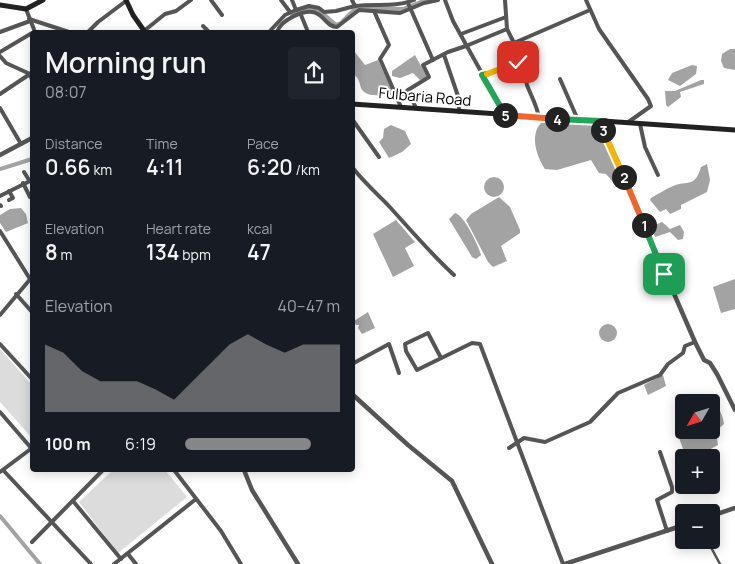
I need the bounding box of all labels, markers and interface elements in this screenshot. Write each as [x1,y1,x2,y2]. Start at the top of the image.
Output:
pin [497,41,539,83]
text: Morning run [45,43,206,81]
button: share [288,47,340,99]
icon: check [504,48,532,76]
text: 08:07 [45,81,87,103]
street label: Fulbaria Road [378,82,472,111]
pin: 5 [492,102,518,128]
text: 5 [501,106,510,125]
pin: 4 [544,106,570,132]
text: 4 [553,110,562,129]
pin: 3 [590,118,616,142]
text: 3 [599,121,608,140]
text: Distance [45,134,102,153]
text: Time [146,134,178,153]
text: Pace [247,134,279,153]
text: 0.66 [45,153,91,181]
text: 4:11 [146,153,183,181]
text: 6:20 [247,153,293,181]
text: km [91,160,112,179]
text: /km [293,160,320,179]
pin: 2 [612,164,636,190]
text: 2 [620,168,629,187]
pin: 1 [632,212,656,238]
text: 1 [641,216,648,235]
text: Elevation [45,219,104,238]
text: Heart rate [146,219,211,238]
text: kcal [247,219,273,238]
text: 8 [45,238,58,266]
text: 134 [146,238,180,266]
text: 47 [247,238,271,266]
text: m [58,245,72,264]
text: bpm [180,245,211,264]
pin [643,253,685,295]
icon: arrive [650,260,678,288]
text: Elevation [45,295,113,317]
text: 40–47 m [278,295,340,317]
north arrow [675,394,720,439]
map controls [675,394,720,549]
text: 100 m [45,433,91,455]
text: 6:19 [125,433,156,455]
button: + [675,449,720,494]
button: − [675,504,720,549]

